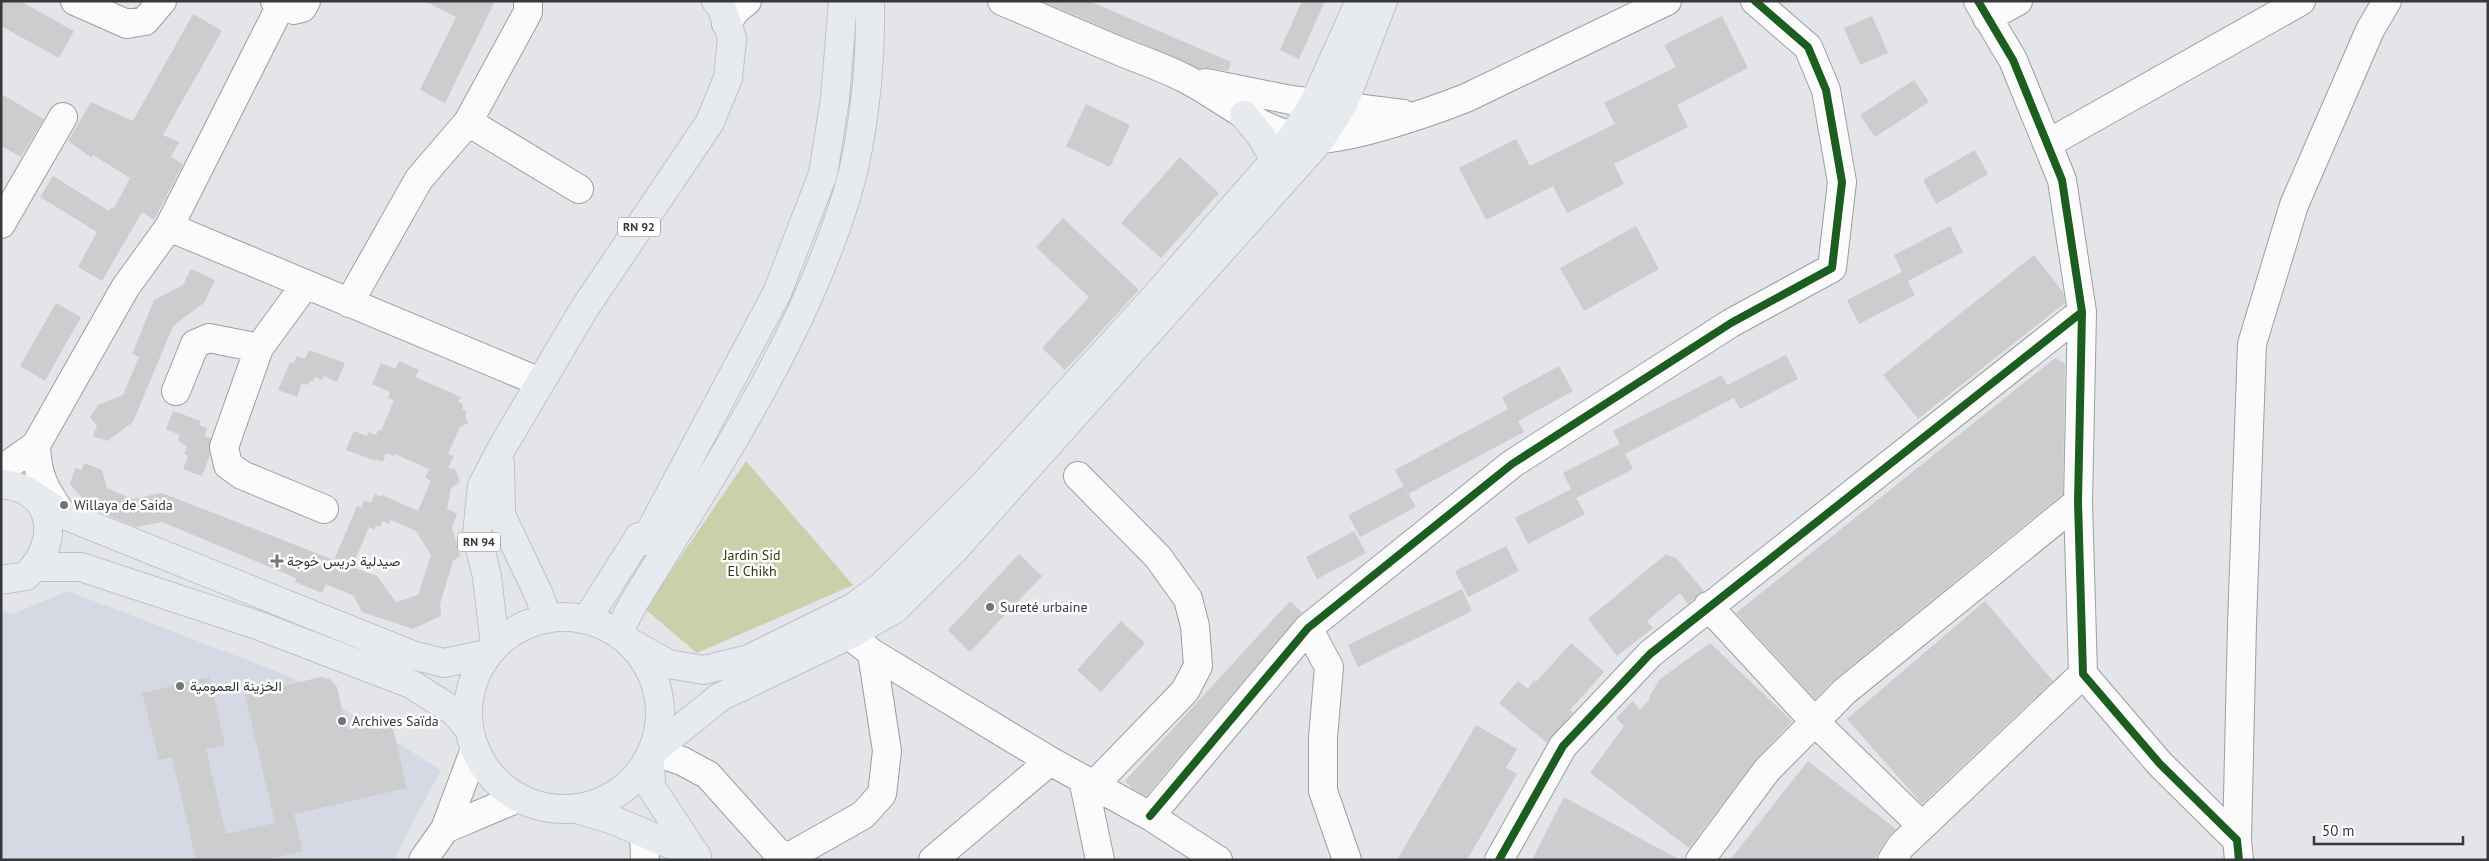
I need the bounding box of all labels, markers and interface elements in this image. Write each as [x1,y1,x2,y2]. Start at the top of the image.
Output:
road number: RN 92 [618,218,660,236]
place label: Willaya de Saida [74,496,173,514]
marker: Willaya de Saida [58,499,70,511]
road number: RN 94 [458,532,500,552]
park label: Jardin Sid El Chikh [722,546,781,580]
place label: صيدلية دريس خوجة [287,552,401,570]
marker: صيدلية دريس خوجة [271,555,283,567]
place label: Sureté urbaine [1000,598,1088,616]
marker: Sureté urbaine [984,601,996,613]
place label: الخزينة العمومية [190,677,282,695]
marker: الخزينة العمومية [174,680,186,692]
place label: Archives Saïda [352,712,439,730]
marker: Archives Saïda [336,715,348,727]
scale bar [2314,814,2463,846]
text: 50 m [2322,821,2355,840]

